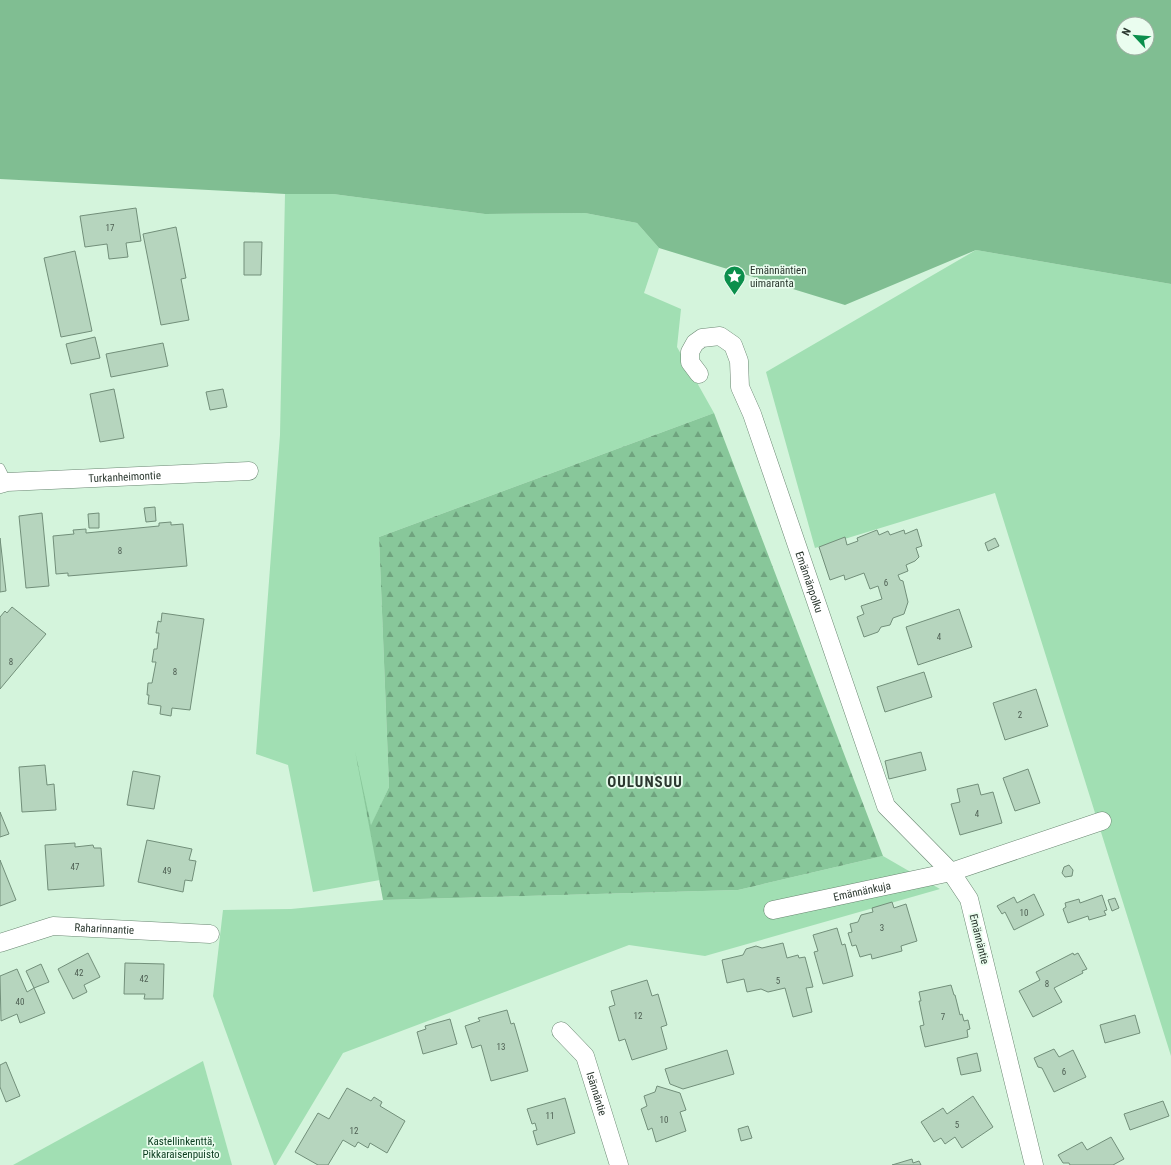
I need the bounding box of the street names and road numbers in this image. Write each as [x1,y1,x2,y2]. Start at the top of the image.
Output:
street label: Turkanheimontie [88,469,161,485]
street label: Emännänpolku [793,550,826,614]
street label: Emännänkuja [832,879,892,903]
street label: Emännäntie [966,913,992,965]
street label: Raharinnantie [74,921,134,937]
street label: Isännäntie [584,1070,610,1117]

